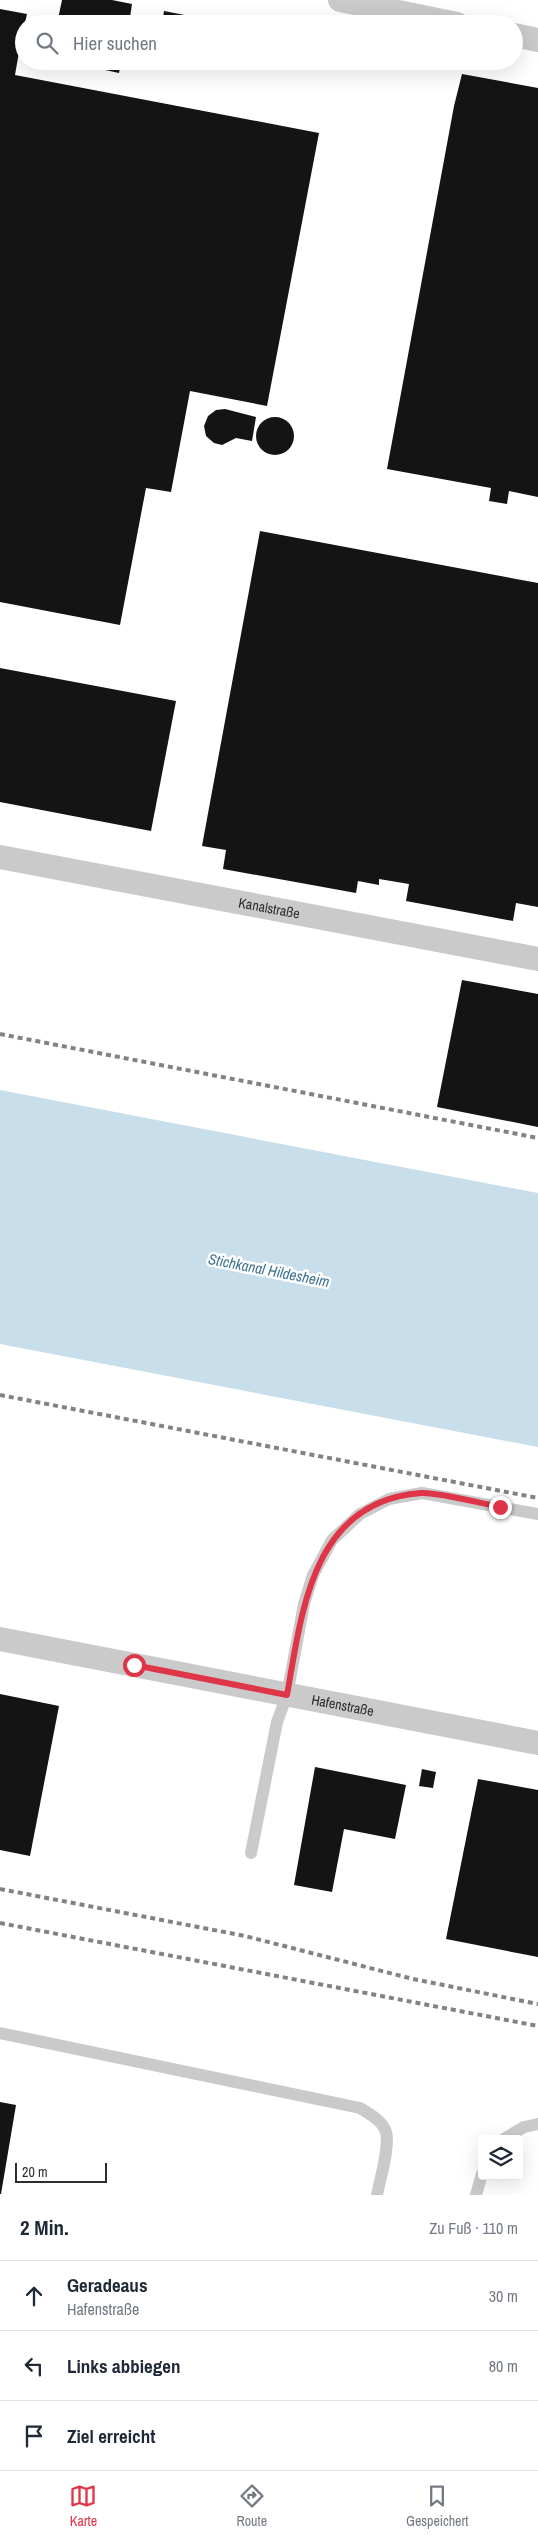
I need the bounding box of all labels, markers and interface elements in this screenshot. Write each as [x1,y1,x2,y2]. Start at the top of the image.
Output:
search box [15,15,523,70]
icon: search [33,29,61,57]
text: Hier suchen [73,30,157,56]
street label: Kanalstraße [237,893,301,923]
water label: Stichkanal Hildesheim [207,1248,331,1292]
route end [489,1496,512,1519]
route start [123,1654,146,1677]
street label: Hafenstraße [310,1690,375,1720]
map controls [478,2135,523,2180]
button: layers [478,2135,523,2180]
scale bar [15,2160,108,2183]
text: 20 m [22,2163,48,2181]
text: 2 Min. [20,2213,69,2242]
text: Zu Fuß · 110 m [429,2217,518,2239]
text: Geradeaus [67,2272,148,2298]
icon: ahead [20,2282,48,2310]
text: 30 m [489,2285,518,2307]
text: Hafenstraße [67,2298,139,2320]
icon: left [20,2352,48,2380]
text: Links abbiegen [67,2353,180,2379]
text: 80 m [489,2355,518,2377]
icon: arrive [20,2422,48,2450]
text: Ziel erreicht [67,2423,155,2449]
tab: Karte [69,2482,97,2530]
tab: Route [236,2482,267,2530]
tab: Gespeichert [406,2482,469,2530]

